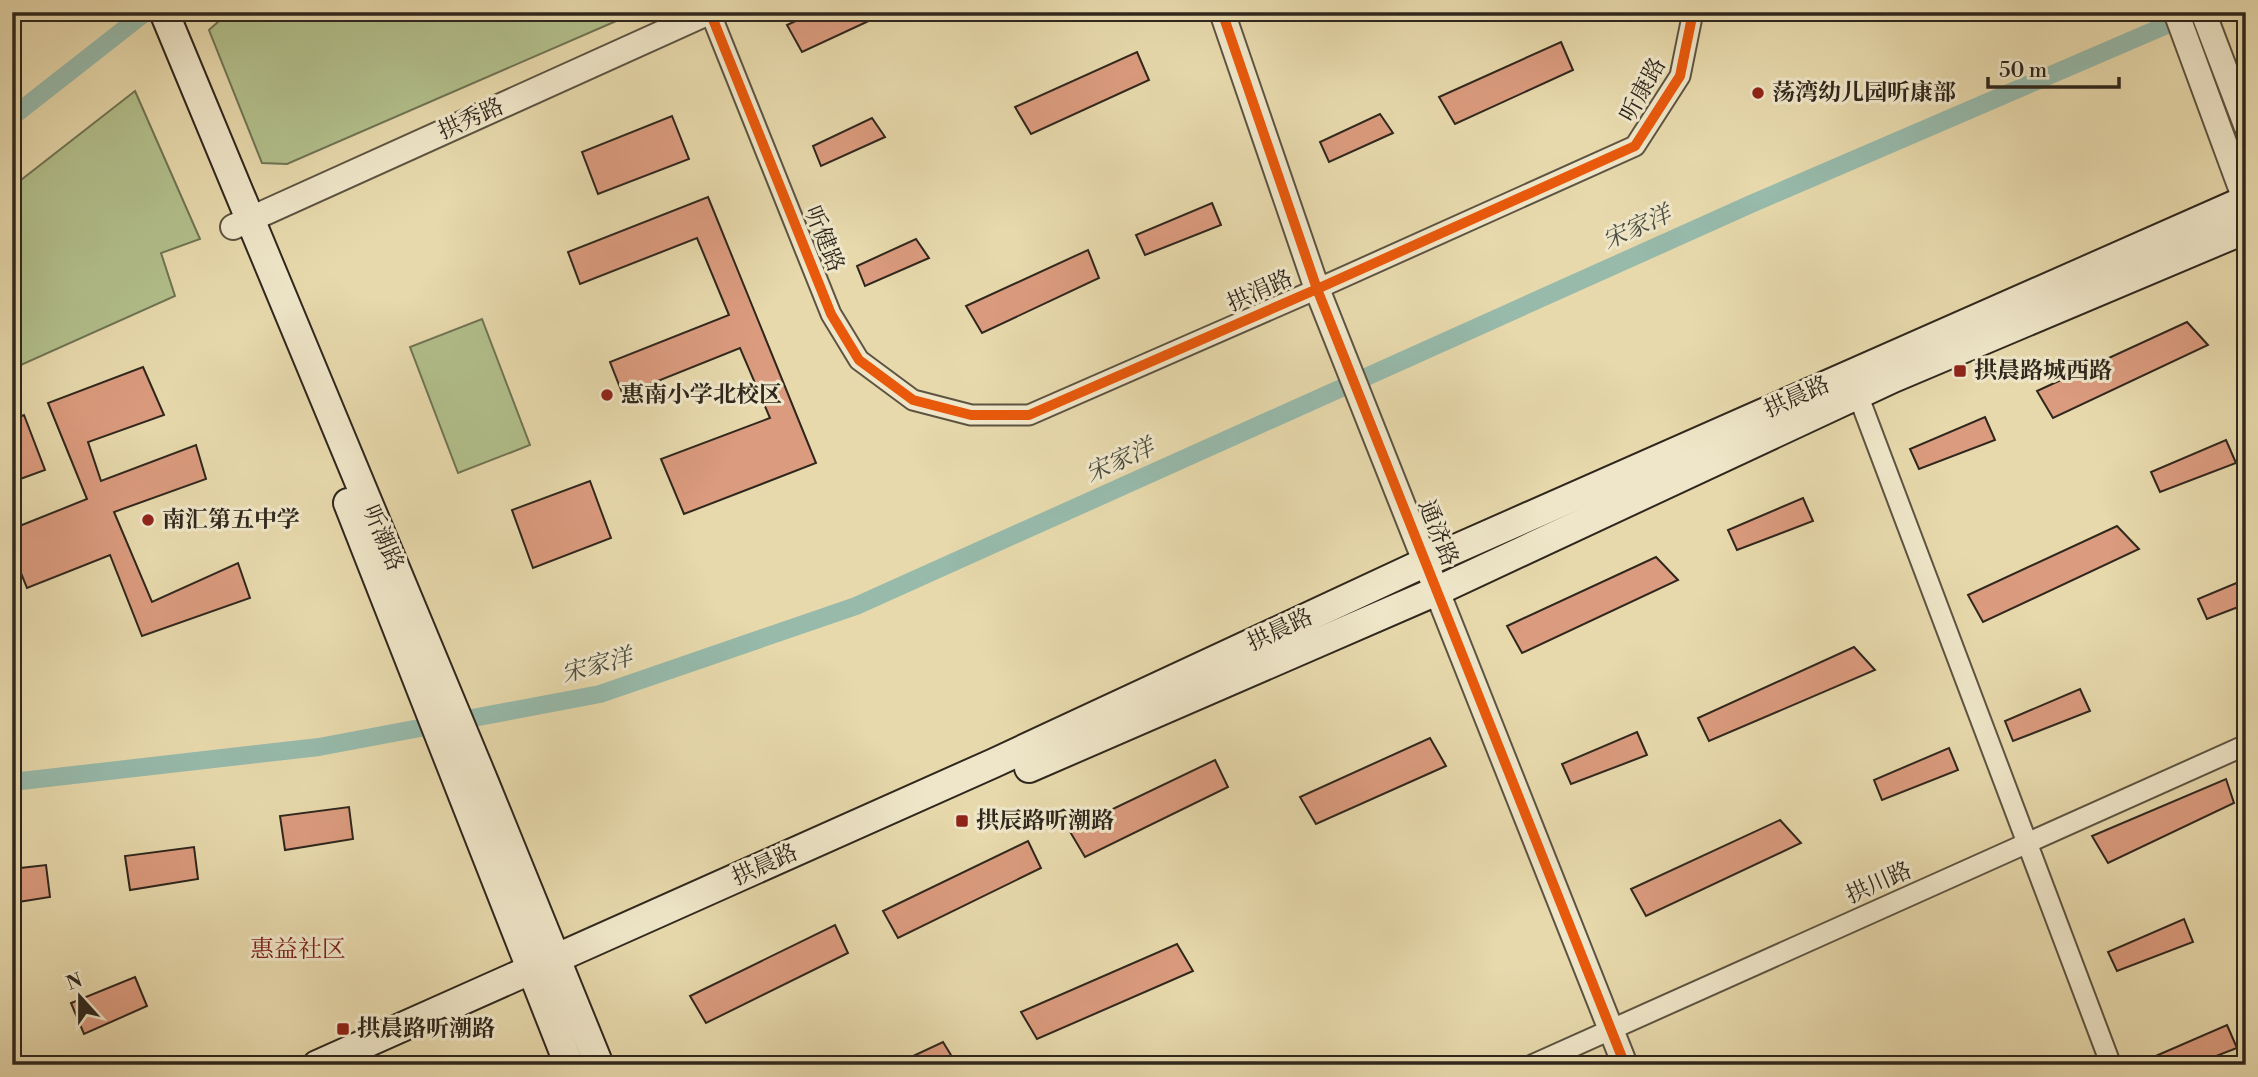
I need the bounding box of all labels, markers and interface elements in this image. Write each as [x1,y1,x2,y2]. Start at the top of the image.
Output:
scale bar [1988,46,2120,90]
street label: 听康路 [1614,53,1672,127]
text: 50 m [1999,58,2047,84]
place label: 荡湾幼儿园听康部 [1772,79,1956,107]
marker: 荡湾幼儿园听康部 [1750,85,1766,101]
street label: 拱秀路 [434,92,508,146]
water label: 宋家洋 [1598,198,1679,256]
street label: 听健路 [798,202,850,276]
street label: 拱涓路 [1223,264,1297,318]
place label: 拱晨路城西路 [1974,357,2112,385]
marker: 拱晨路城西路 [1952,363,1968,379]
street label: 拱晨路 [1760,370,1834,424]
place label: 惠南小学北校区 [621,381,782,409]
marker: 惠南小学北校区 [599,387,615,403]
water label: 宋家洋 [1081,431,1162,489]
street label: 通济路 [1412,496,1464,570]
street label: 听潮路 [357,501,409,575]
place label: 南汇第五中学 [162,506,300,534]
marker: 南汇第五中学 [140,512,156,528]
street label: 拱晨路 [1243,603,1317,657]
water label: 宋家洋 [558,641,639,690]
place label: 拱辰路听潮路 [976,807,1114,835]
marker: 拱辰路听潮路 [954,813,970,829]
street label: 拱晨路 [728,838,802,892]
street label: 拱川路 [1842,856,1916,910]
district label: 惠益社区 [250,935,346,965]
north arrow [46,962,116,1032]
text: N [63,968,86,996]
place label: 拱晨路听潮路 [357,1015,495,1043]
marker: 拱晨路听潮路 [335,1021,351,1037]

